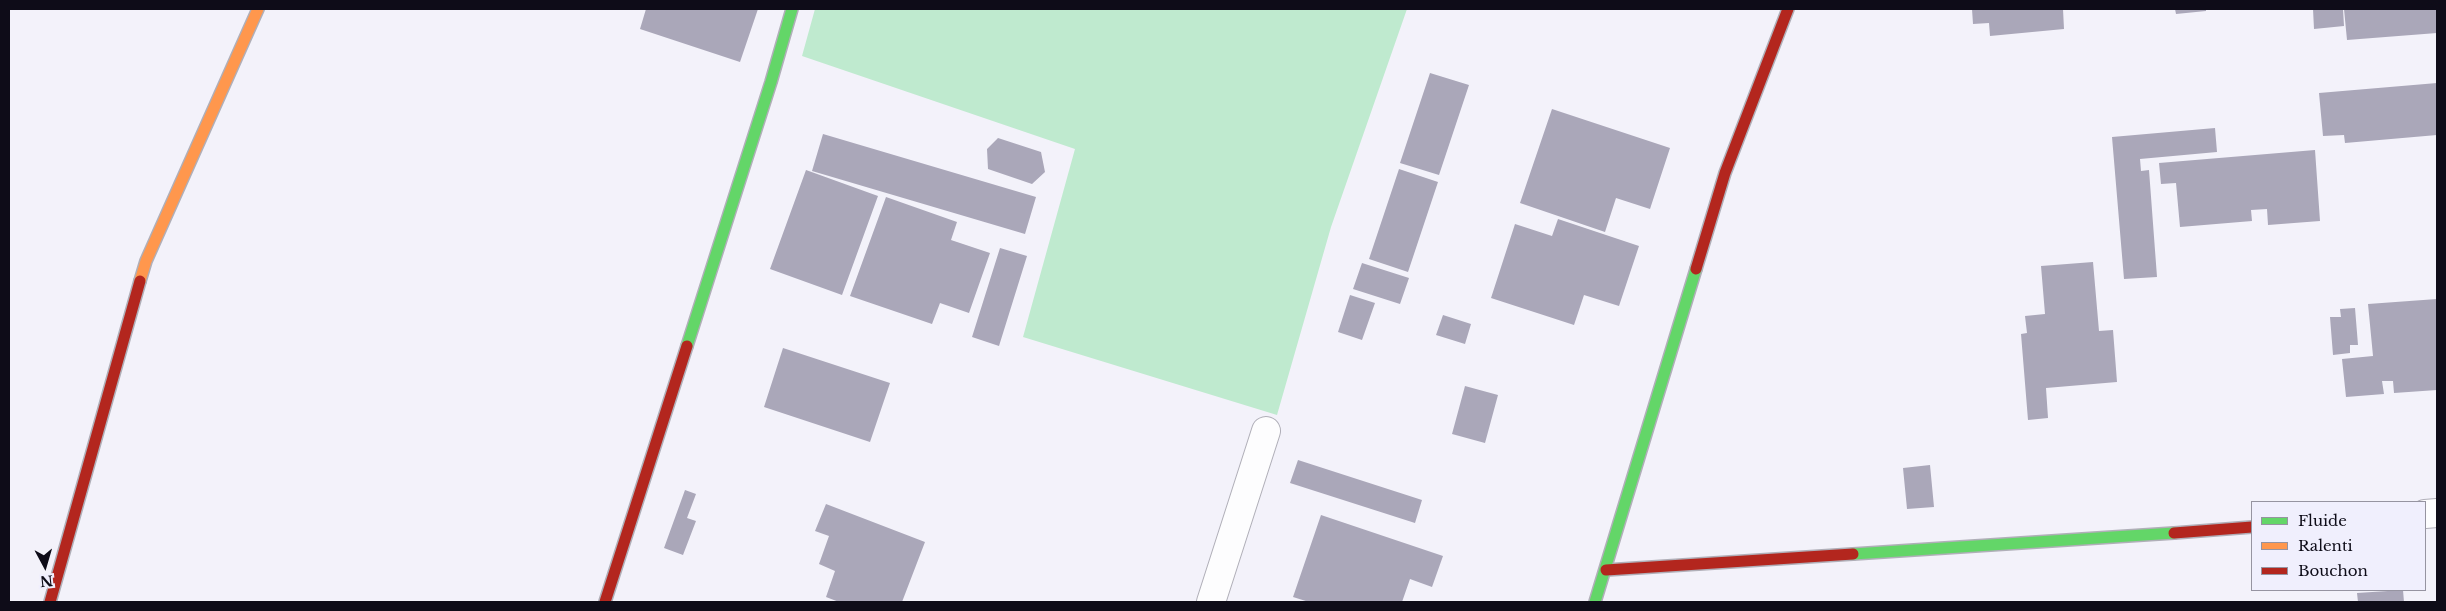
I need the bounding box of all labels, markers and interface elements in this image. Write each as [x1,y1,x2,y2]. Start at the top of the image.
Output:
legend [2251,501,2426,591]
text: Fluide [2298,511,2347,530]
text: Ralenti [2298,536,2353,555]
north arrow [20,541,70,591]
text: Bouchon [2298,561,2368,580]
text: N [39,571,54,591]

